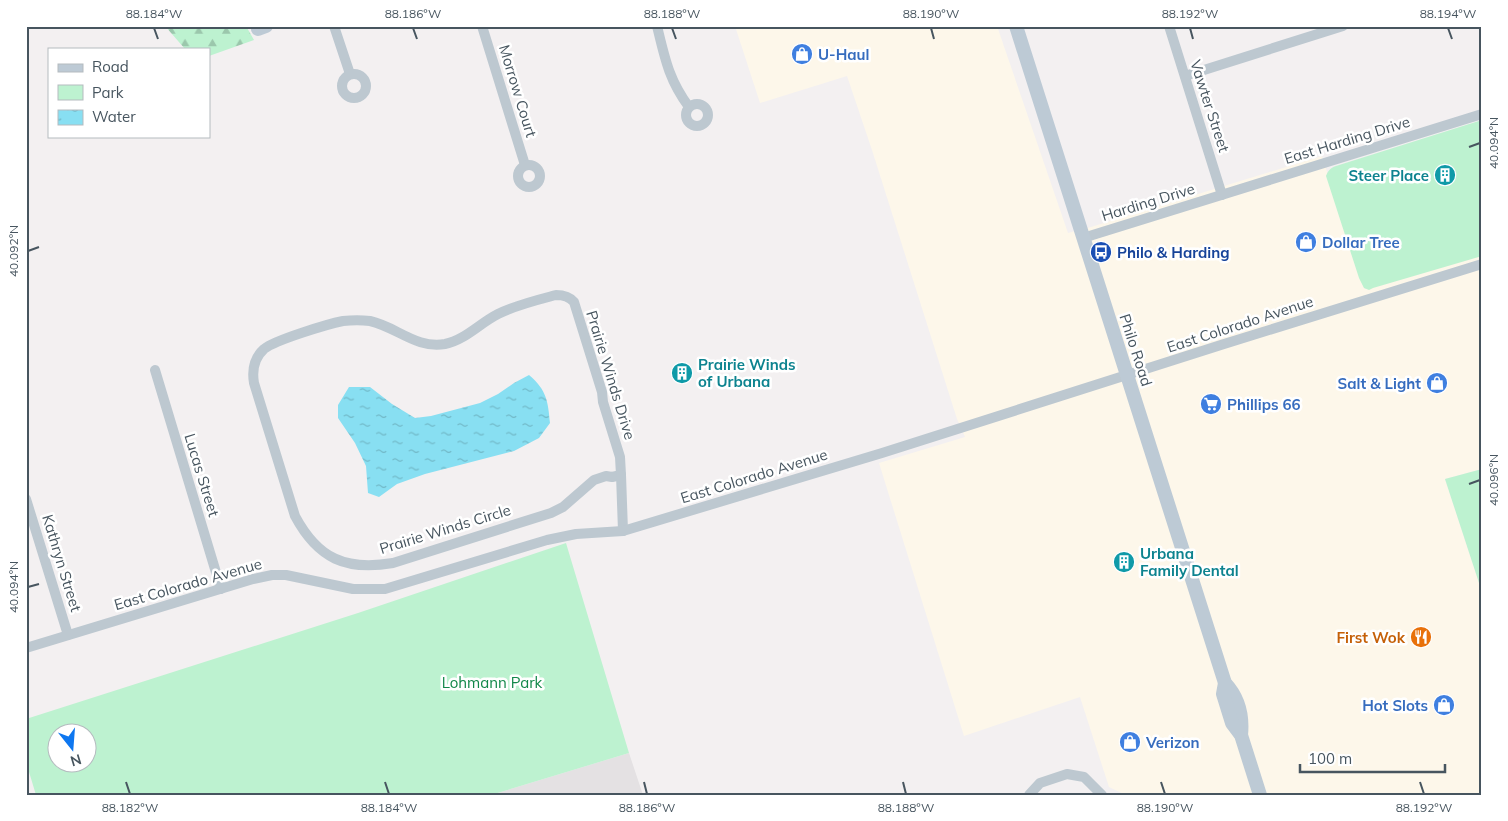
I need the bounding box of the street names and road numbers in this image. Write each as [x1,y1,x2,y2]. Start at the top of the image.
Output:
street label: Morrow Court [495,42,541,140]
street label: Vawter Street [1186,57,1234,155]
street label: East Harding Drive [1282,112,1412,168]
street label: Harding Drive [1099,179,1197,225]
street label: East Colorado Avenue [1164,291,1316,357]
street label: Prairie Winds Drive [582,308,640,442]
street label: Philo Road [1115,311,1157,389]
street label: Lucas Street [180,431,224,519]
street label: East Colorado Avenue [678,445,830,507]
street label: Prairie Winds Circle [377,500,513,558]
street label: Kathryn Street [38,512,86,614]
street label: East Colorado Avenue [112,554,264,614]

